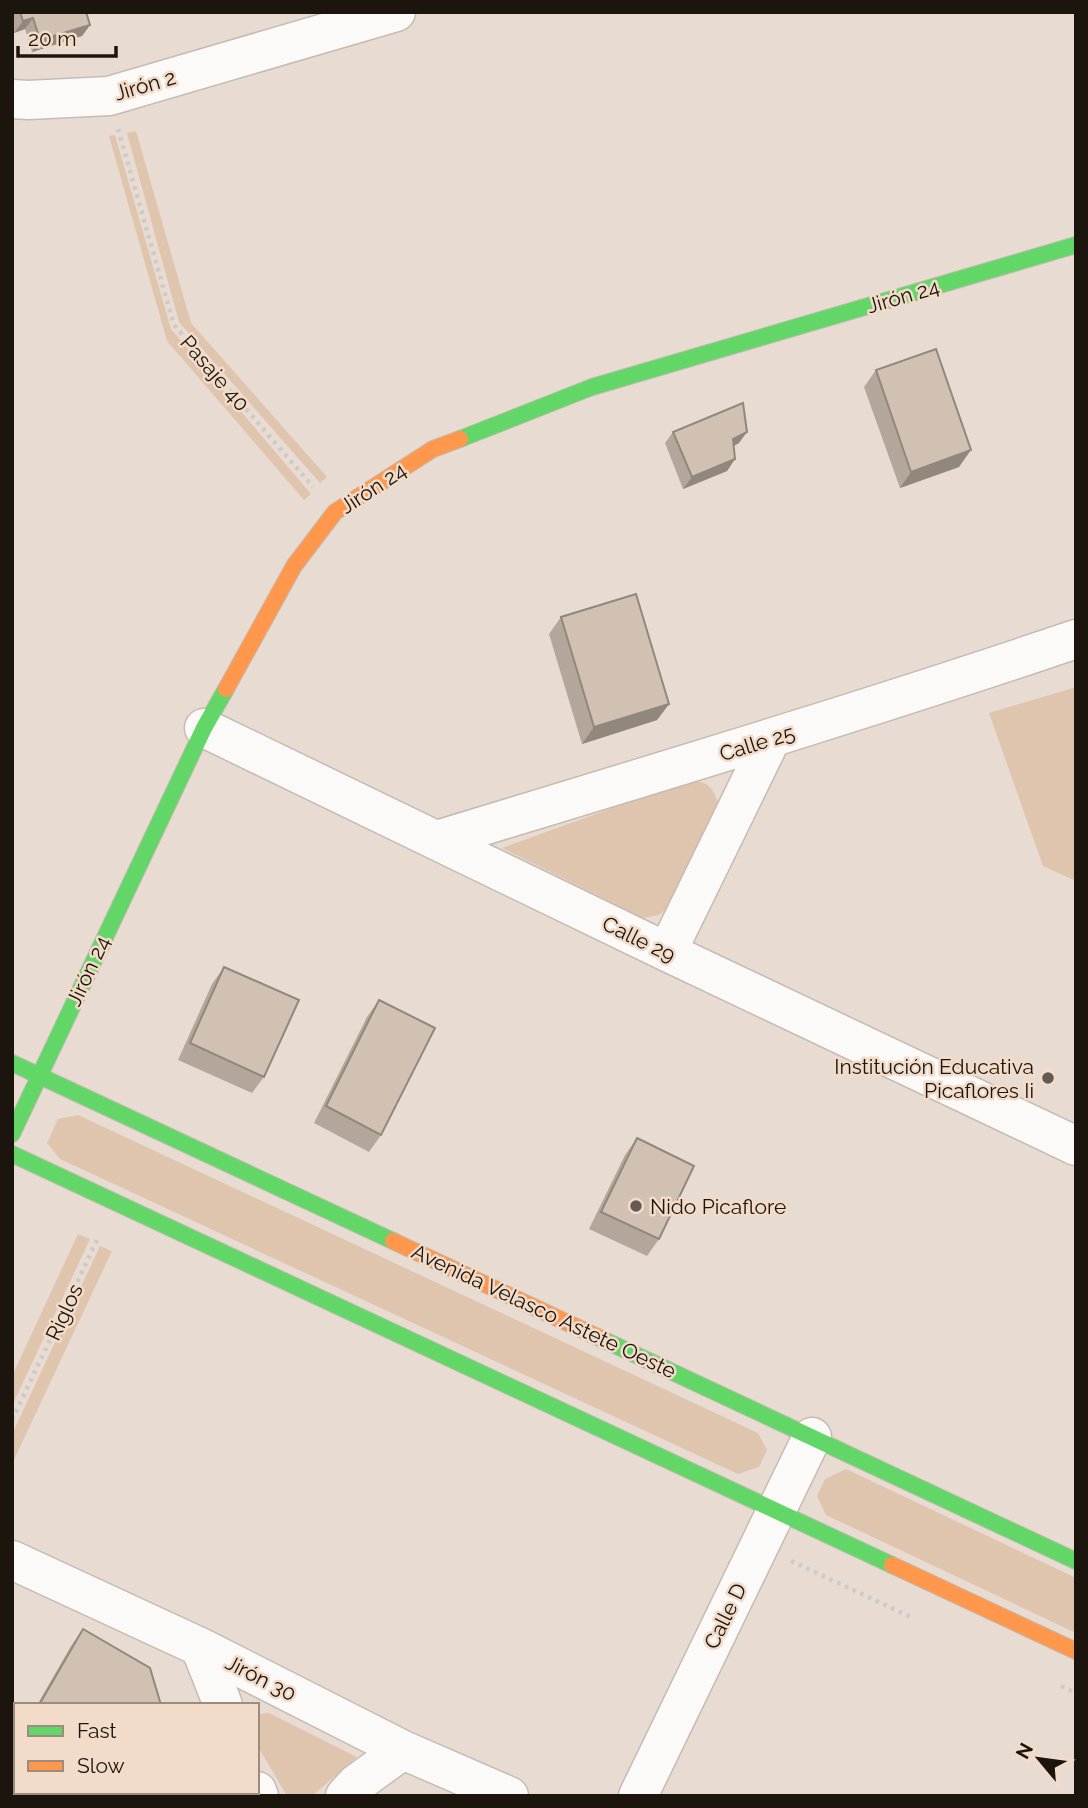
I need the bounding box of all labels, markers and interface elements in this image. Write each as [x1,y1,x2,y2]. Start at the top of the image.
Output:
scale bar [18,14,116,58]
text: 20 m [28,26,76,51]
street label: Jirón 2 [111,64,179,106]
street label: Jirón 24 [864,274,942,318]
street label: Pasaje 40 [175,330,255,416]
street label: Jirón 24 [335,457,411,519]
street label: Calle 25 [716,720,798,766]
street label: Calle 29 [598,911,680,967]
street label: Jirón 24 [61,932,115,1010]
place label: Institución Educativa Picaflores Ii [834,1054,1034,1103]
marker: Institución Educativa Picaflores Ii [1040,1070,1056,1086]
place label: Nido Picaflore [650,1194,786,1219]
marker: Nido Picaflore [628,1198,644,1214]
street label: Avenida Velasco Astete Oeste [408,1239,680,1383]
street label: Riglos [40,1280,88,1344]
street label: Calle D [698,1579,752,1653]
street label: Jirón 30 [222,1650,300,1706]
legend [14,1703,259,1794]
text: Fast [77,1718,117,1743]
north arrow [1004,1724,1074,1794]
text: N [1011,1739,1037,1762]
text: Slow [77,1753,125,1778]

